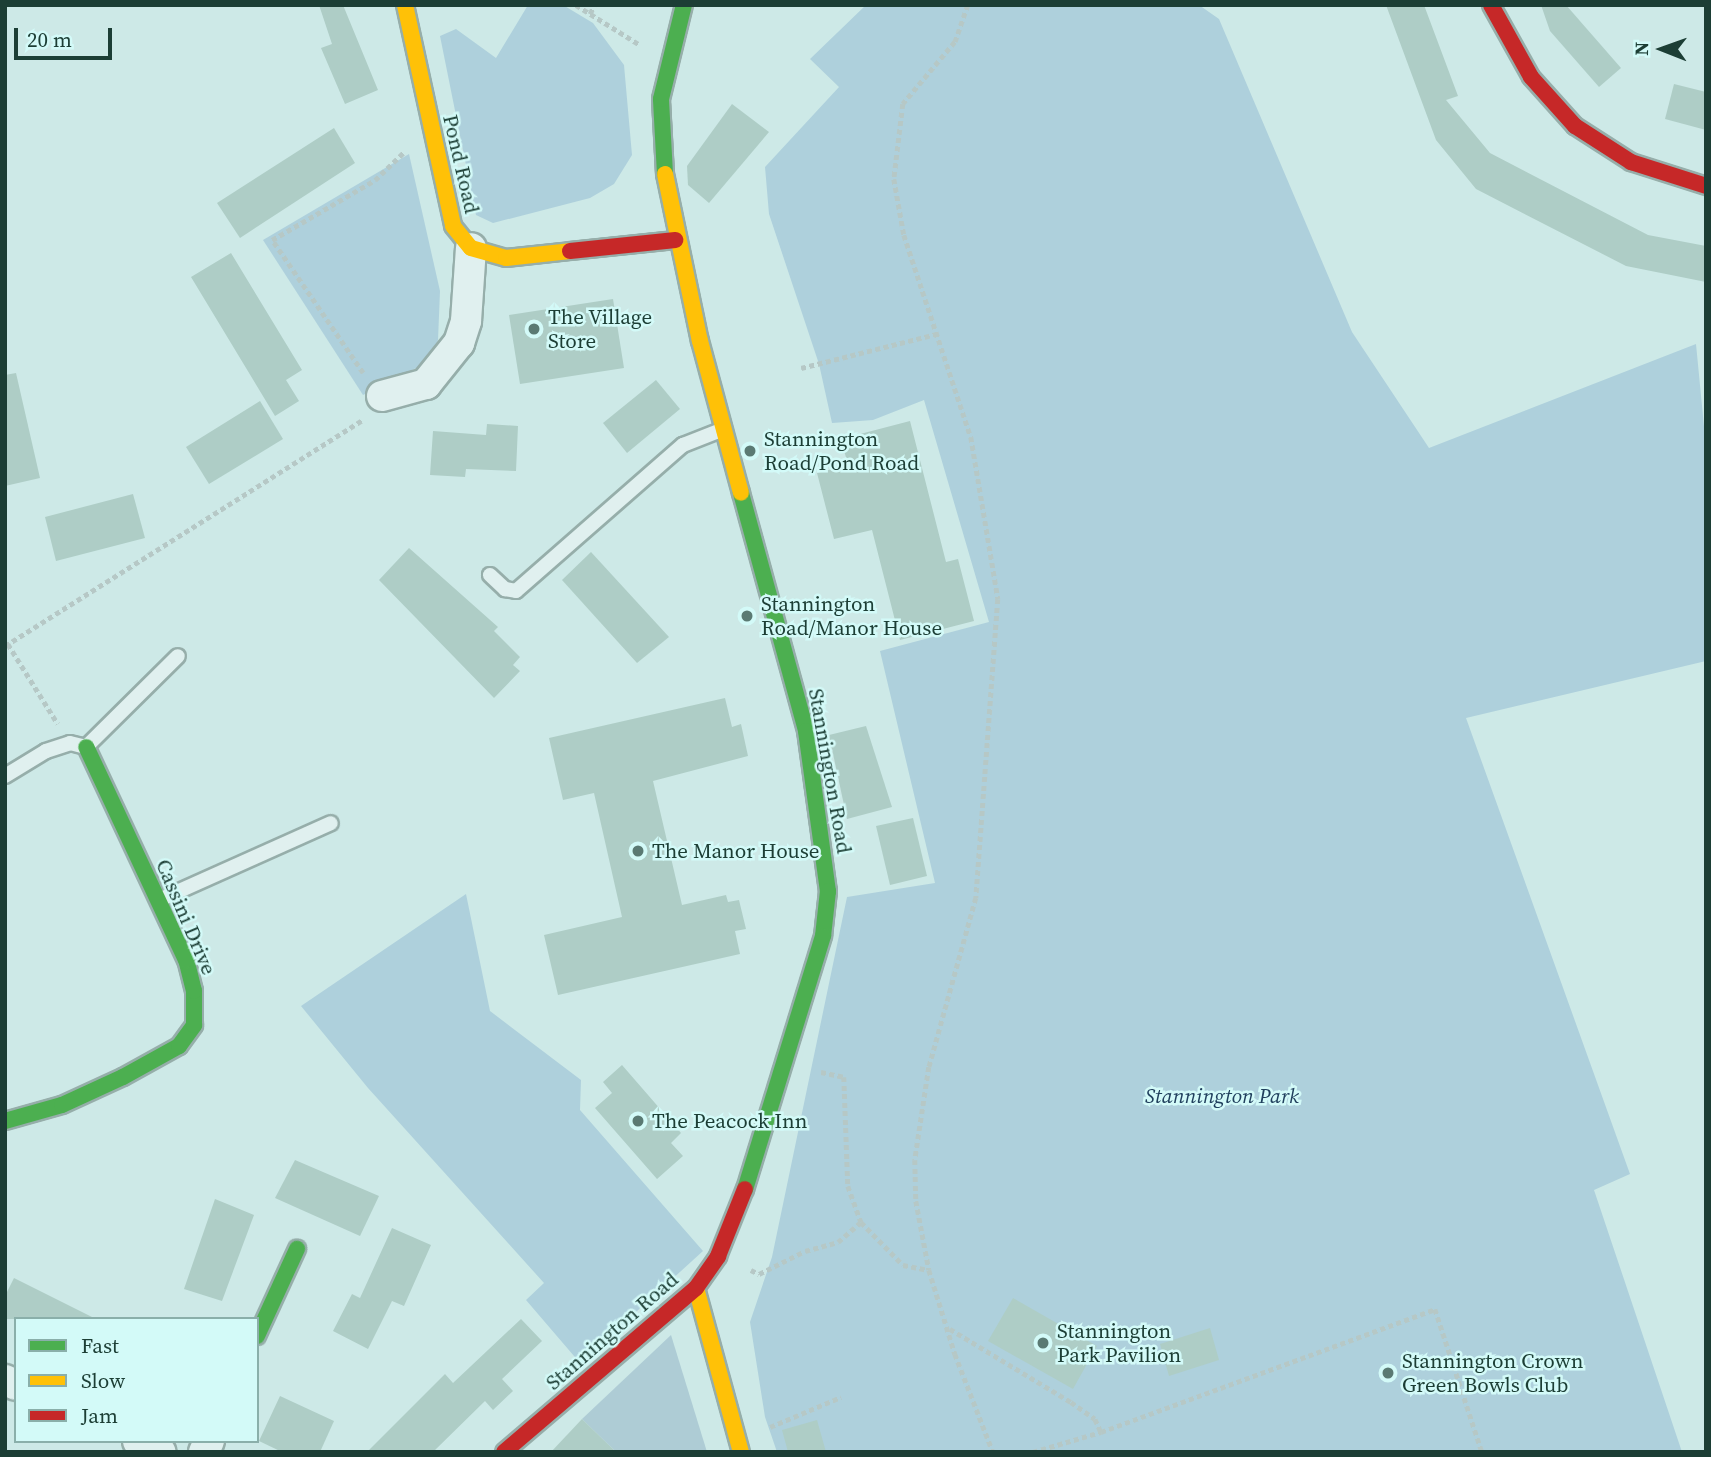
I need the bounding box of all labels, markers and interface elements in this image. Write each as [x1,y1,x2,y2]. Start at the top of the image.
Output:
scale bar [18,14,116,58]
north arrow [1627,14,1697,84]
text: 20 m [27,25,72,54]
text: N [1628,41,1654,56]
street label: Pond Road [437,112,485,216]
place label: The Village Store [548,304,653,354]
marker: The Village Store [526,321,542,337]
place label: Stannington Road/Pond Road [764,426,919,476]
marker: Stannington Road/Pond Road [742,443,758,459]
place label: Stannington Road/Manor House [761,591,942,641]
marker: Stannington Road/Manor House [739,608,755,624]
street label: Stannington Road [803,687,857,855]
place label: The Manor House [652,838,820,864]
marker: The Manor House [630,843,646,859]
street label: Cassini Drive [150,855,222,979]
park label: Stannington Park [1145,1083,1299,1109]
place label: The Peacock Inn [652,1108,807,1134]
marker: The Peacock Inn [630,1113,646,1129]
street label: Stannington Road [541,1267,683,1395]
legend [14,1317,259,1443]
place label: Stannington Park Pavilion [1057,1318,1181,1368]
text: Fast [81,1331,119,1360]
marker: Stannington Park Pavilion [1035,1335,1051,1351]
place label: Stannington Crown Green Bowls Club [1402,1348,1583,1398]
marker: Stannington Crown Green Bowls Club [1380,1365,1396,1381]
text: Slow [81,1366,125,1395]
text: Jam [81,1401,118,1430]

